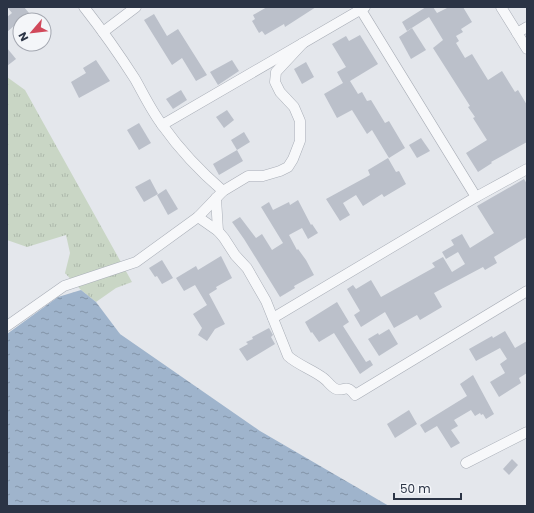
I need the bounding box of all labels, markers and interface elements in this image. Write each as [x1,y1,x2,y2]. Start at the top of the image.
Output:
north arrow [12,12,52,52]
text: N [14,29,32,44]
scale bar [394,475,461,501]
text: 50 m [400,480,431,497]

